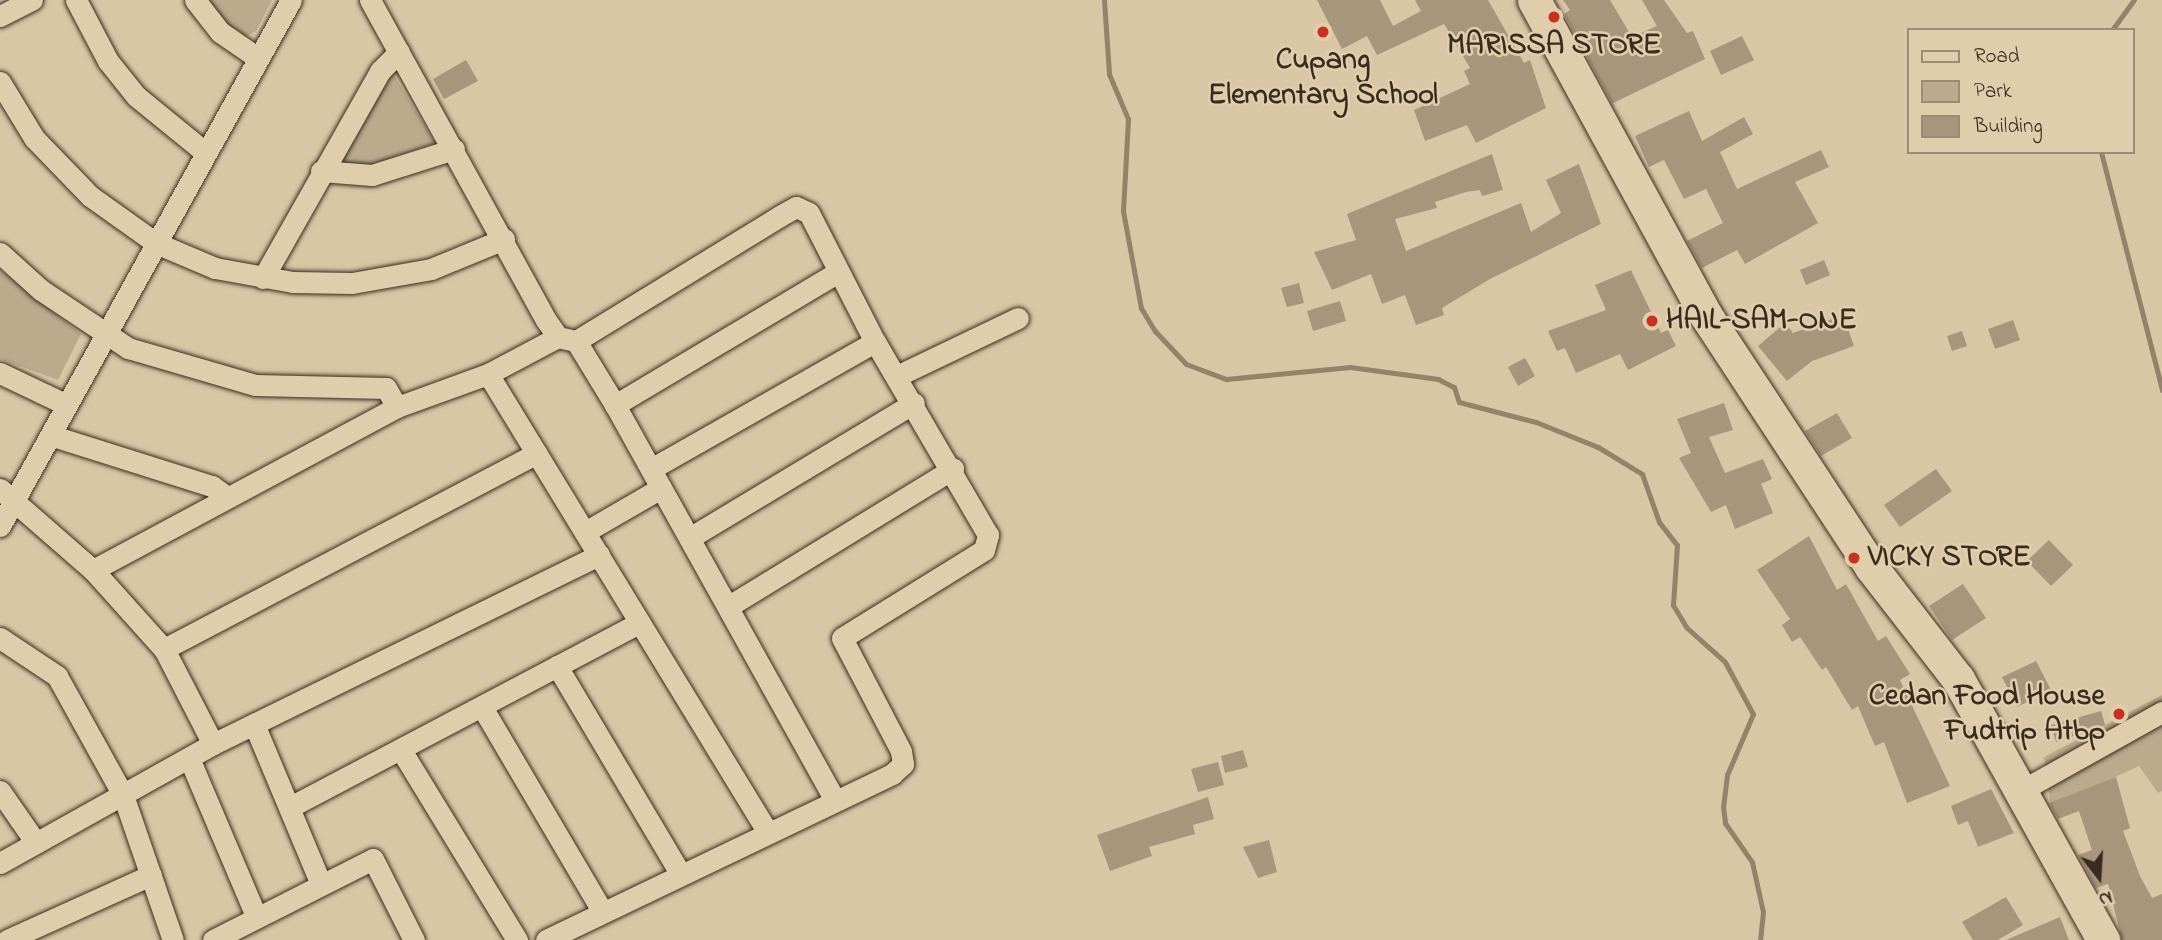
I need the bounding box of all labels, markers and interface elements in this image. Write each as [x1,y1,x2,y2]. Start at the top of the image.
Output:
marker: MARISSA STORE [1546,9,1562,25]
marker: Cupang Elementary School [1315,24,1331,40]
place label: MARISSA STORE [1447,28,1661,64]
legend [1906,28,2134,154]
text: Road [1974,42,2020,72]
place label: Cupang Elementary School [1208,43,1438,113]
text: Park [1974,77,2012,107]
text: Building [1974,112,2043,142]
place label: HAIL-SAM-ONE [1666,303,1857,339]
marker: HAIL-SAM-ONE [1644,313,1660,329]
place label: VICKY STORE [1868,540,2031,576]
marker: VICKY STORE [1846,550,1862,566]
place label: Cedan Food House Fudtrip Atbp [1869,679,2105,750]
marker: Cedan Food House Fudtrip Atbp [2111,706,2127,722]
north arrow [2064,842,2134,912]
text: N [2095,883,2115,912]

